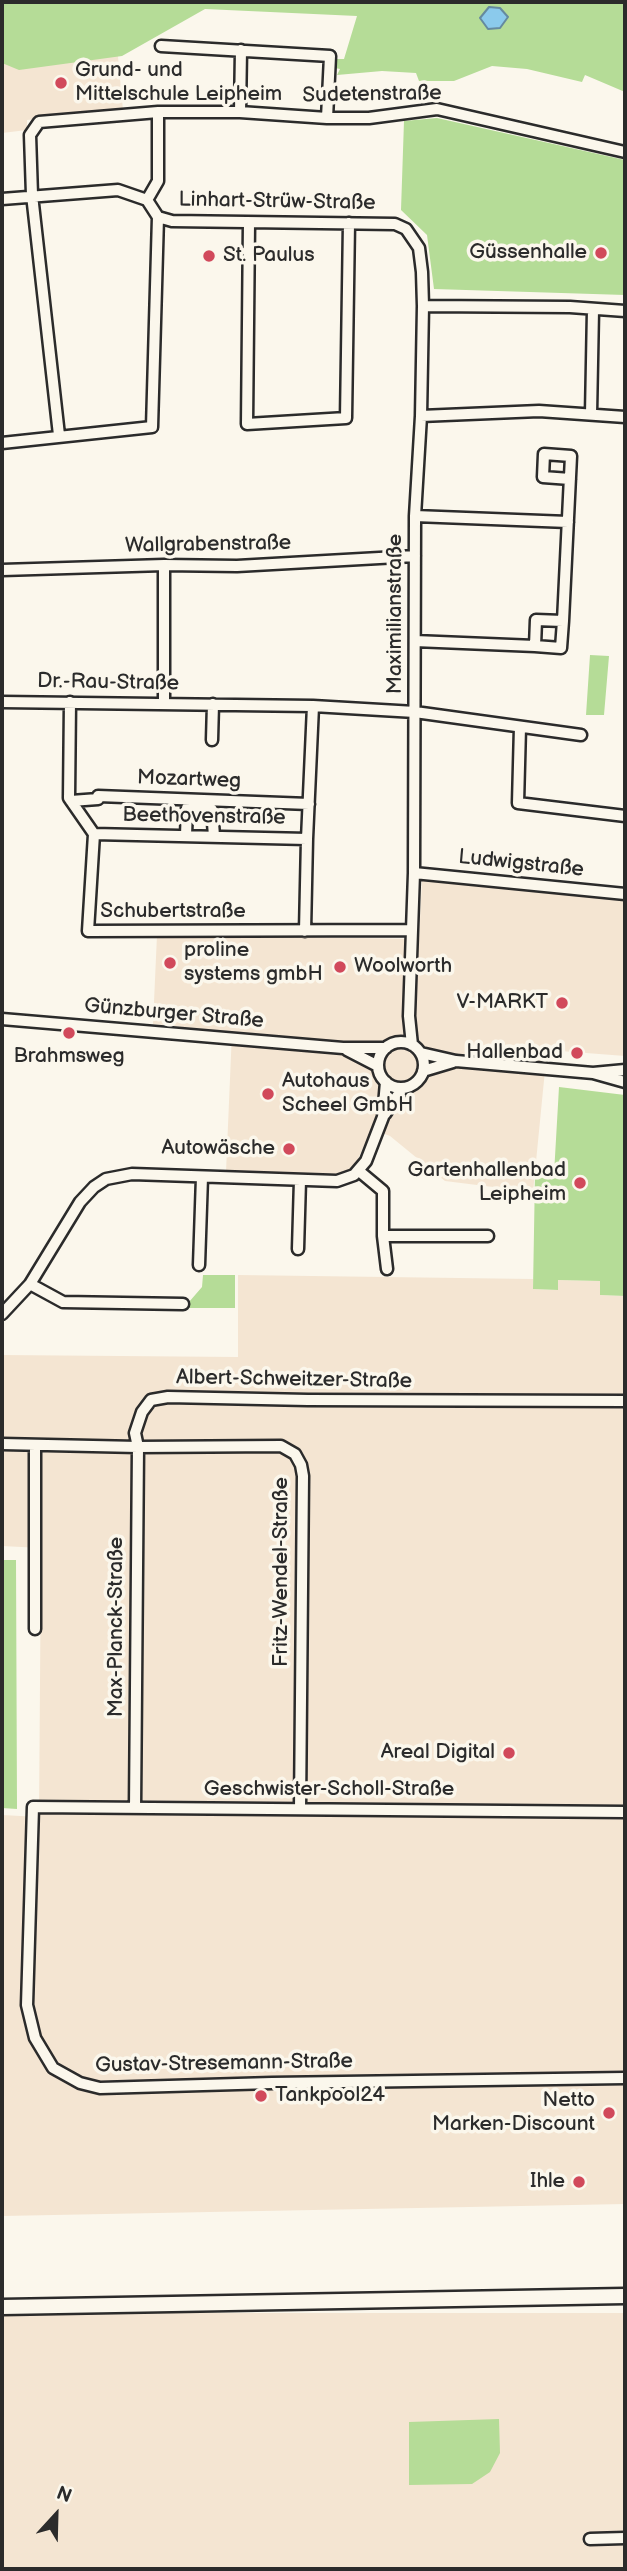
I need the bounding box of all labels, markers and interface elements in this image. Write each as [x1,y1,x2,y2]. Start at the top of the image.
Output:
place label: Grund- und Mittelschule Leipheim [75,58,282,108]
marker: Grund- und Mittelschule Leipheim [53,75,69,91]
street label: Sudetenstraße [302,81,442,109]
street label: Linhart-Strüw-Straße [178,188,376,216]
place label: Güssenhalle [469,240,587,266]
place label: St. Paulus [223,243,315,269]
marker: Güssenhalle [593,245,609,261]
marker: St. Paulus [201,248,217,264]
street label: Wallgrabenstraße [125,531,291,559]
street label: Maximilianstraße [383,534,409,694]
street label: Dr.-Rau-Straße [37,669,179,697]
street label: Mozartweg [136,766,242,794]
street label: Beethovenstraße [122,803,286,831]
street label: Ludwigstraße [457,845,585,883]
street label: Schubertstraße [100,899,246,925]
place label: proline systems gmbH [184,938,323,988]
place label: Woolworth [354,954,452,980]
marker: proline systems gmbH [162,955,178,971]
marker: Woolworth [332,959,348,975]
place label: V-MARKT [457,990,548,1016]
street label: Günzburger Straße [83,994,265,1034]
marker: V-MARKT [554,995,570,1011]
marker: Brahmsweg [61,1025,77,1041]
place label: Hallenbad [466,1040,563,1066]
place label: Brahmsweg [13,1044,125,1070]
marker: Hallenbad [569,1045,585,1061]
place label: Autohaus Scheel GmbH [282,1069,413,1119]
marker: Autohaus Scheel GmbH [260,1086,276,1102]
place label: Autowäsche [162,1136,275,1162]
marker: Autowäsche [281,1141,297,1157]
place label: Gartenhallenbad Leipheim [407,1158,566,1208]
marker: Gartenhallenbad Leipheim [572,1175,588,1191]
street label: Albert-Schweitzer-Straße [176,1365,412,1395]
street label: Fritz-Wendel-Straße [269,1477,295,1667]
street label: Max-Planck-Straße [104,1537,130,1717]
place label: Areal Digital [381,1740,495,1766]
marker: Areal Digital [501,1745,517,1761]
street label: Geschwister-Scholl-Straße [204,1777,454,1803]
street label: Gustav-Stresemann-Straße [95,2049,353,2079]
place label: Tankpool24 [275,2083,385,2109]
marker: Tankpool24 [253,2088,269,2104]
place label: Netto Marken-Discount [432,2088,595,2138]
marker: Netto Marken-Discount [601,2105,617,2121]
place label: Ihle [530,2169,565,2195]
marker: Ihle [571,2174,587,2190]
north arrow [21,2480,91,2550]
text: N [53,2482,75,2508]

